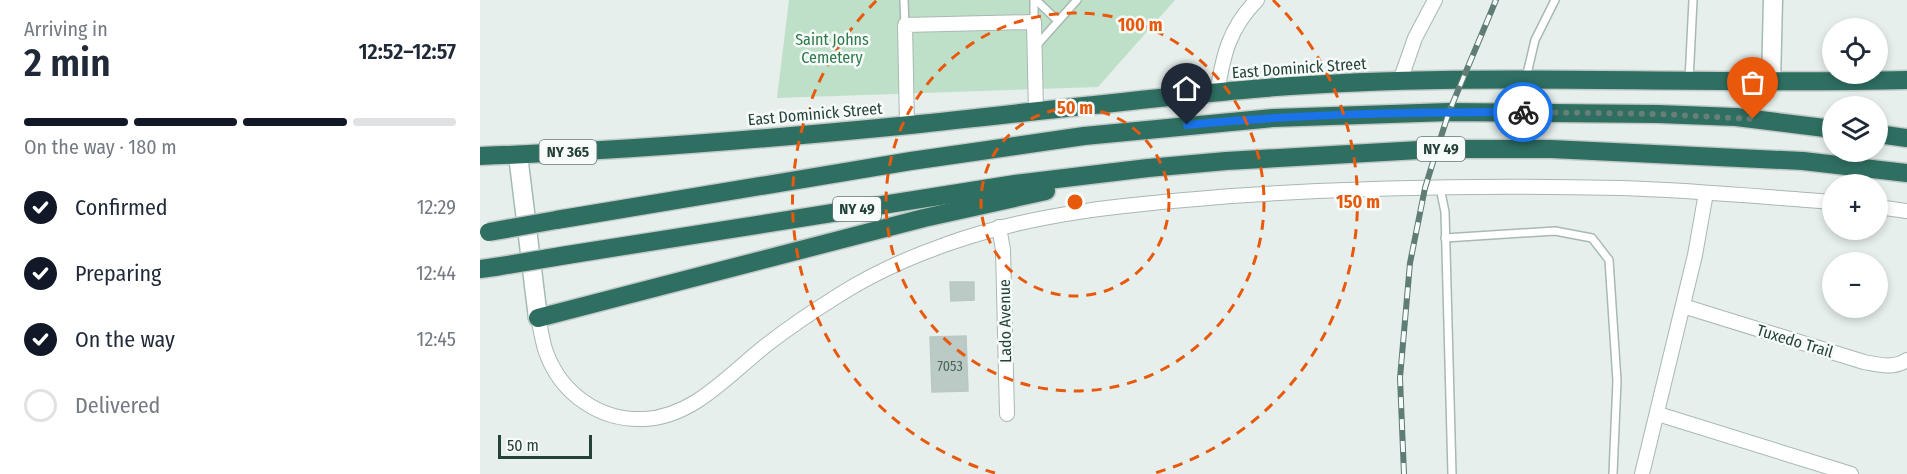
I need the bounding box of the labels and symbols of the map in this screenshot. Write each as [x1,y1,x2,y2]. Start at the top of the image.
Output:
text: 100 m [1118,14,1162,36]
park label: Saint Johns Cemetery [795,30,869,67]
street label: East Dominick Street [1231,54,1368,82]
pin [1727,57,1778,119]
pin [1161,63,1212,125]
courier [1493,82,1553,142]
text: 50 m [1057,97,1093,119]
street label: East Dominick Street [747,99,884,129]
road number: NY 49 [1417,137,1465,161]
road number: NY 365 [540,140,596,164]
text: 150 m [1336,191,1380,213]
centre of rings [1065,192,1085,212]
road number: NY 49 [833,197,881,221]
street label: Lado Avenue [995,279,1015,363]
street label: Tuxedo Trail [1755,320,1835,362]
house number: 7053 [937,358,963,375]
scale bar [498,432,592,460]

